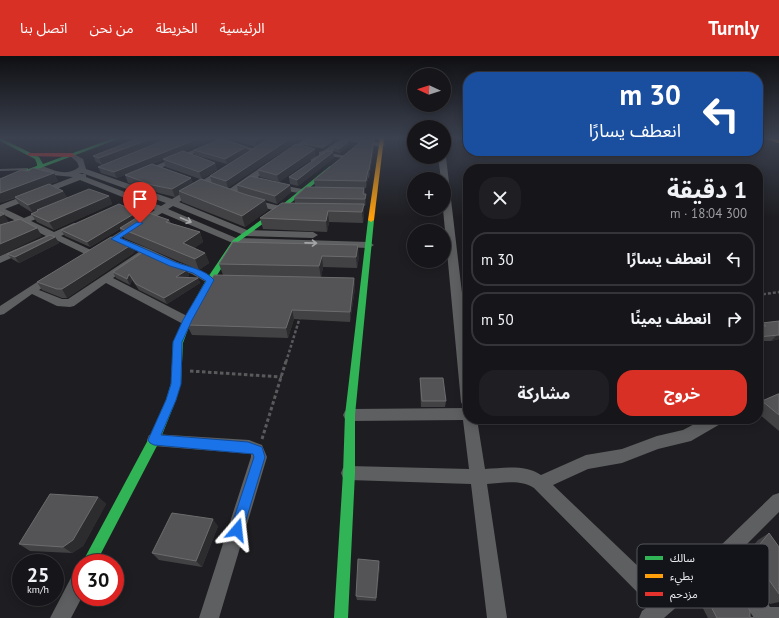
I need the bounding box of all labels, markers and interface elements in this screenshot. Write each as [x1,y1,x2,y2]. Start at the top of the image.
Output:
text: Turnly [708,16,759,40]
text: اتصل بنا [20,19,67,37]
text: من نحن [89,19,134,37]
text: الخريطة [156,19,198,37]
text: الرئيسية [220,19,265,37]
north arrow [407,68,451,112]
map controls [407,68,451,268]
text: 30 m [620,76,681,113]
icon: left [695,88,747,140]
text: انعطف يسارًا [589,119,681,142]
button: layers [407,120,451,164]
button: + [407,172,451,216]
text: 1 دقيقة [667,174,747,205]
button: close [479,177,521,219]
pin [123,182,157,223]
icon: arrive [129,188,151,210]
text: 300 m · 18:04 [670,205,747,222]
one-way arrow [179,216,191,224]
button: − [407,224,451,268]
one-way arrow [304,239,317,247]
icon: left [723,248,745,270]
text: انعطف يسارًا [627,249,711,268]
text: 30 m [481,250,514,269]
icon: right [723,308,745,330]
text: انعطف يمينًا [631,309,711,328]
text: 50 m [481,310,514,329]
button: مشاركة [479,370,609,416]
button: خروج [617,370,747,416]
position arrow [216,509,258,551]
legend [637,544,769,608]
text: سالك [670,551,695,565]
speed limit sign: 30 [72,554,124,606]
text: 25 [27,562,49,588]
text: بطيء [670,569,693,586]
text: km/h [27,583,49,596]
text: مزدحم [670,587,698,603]

